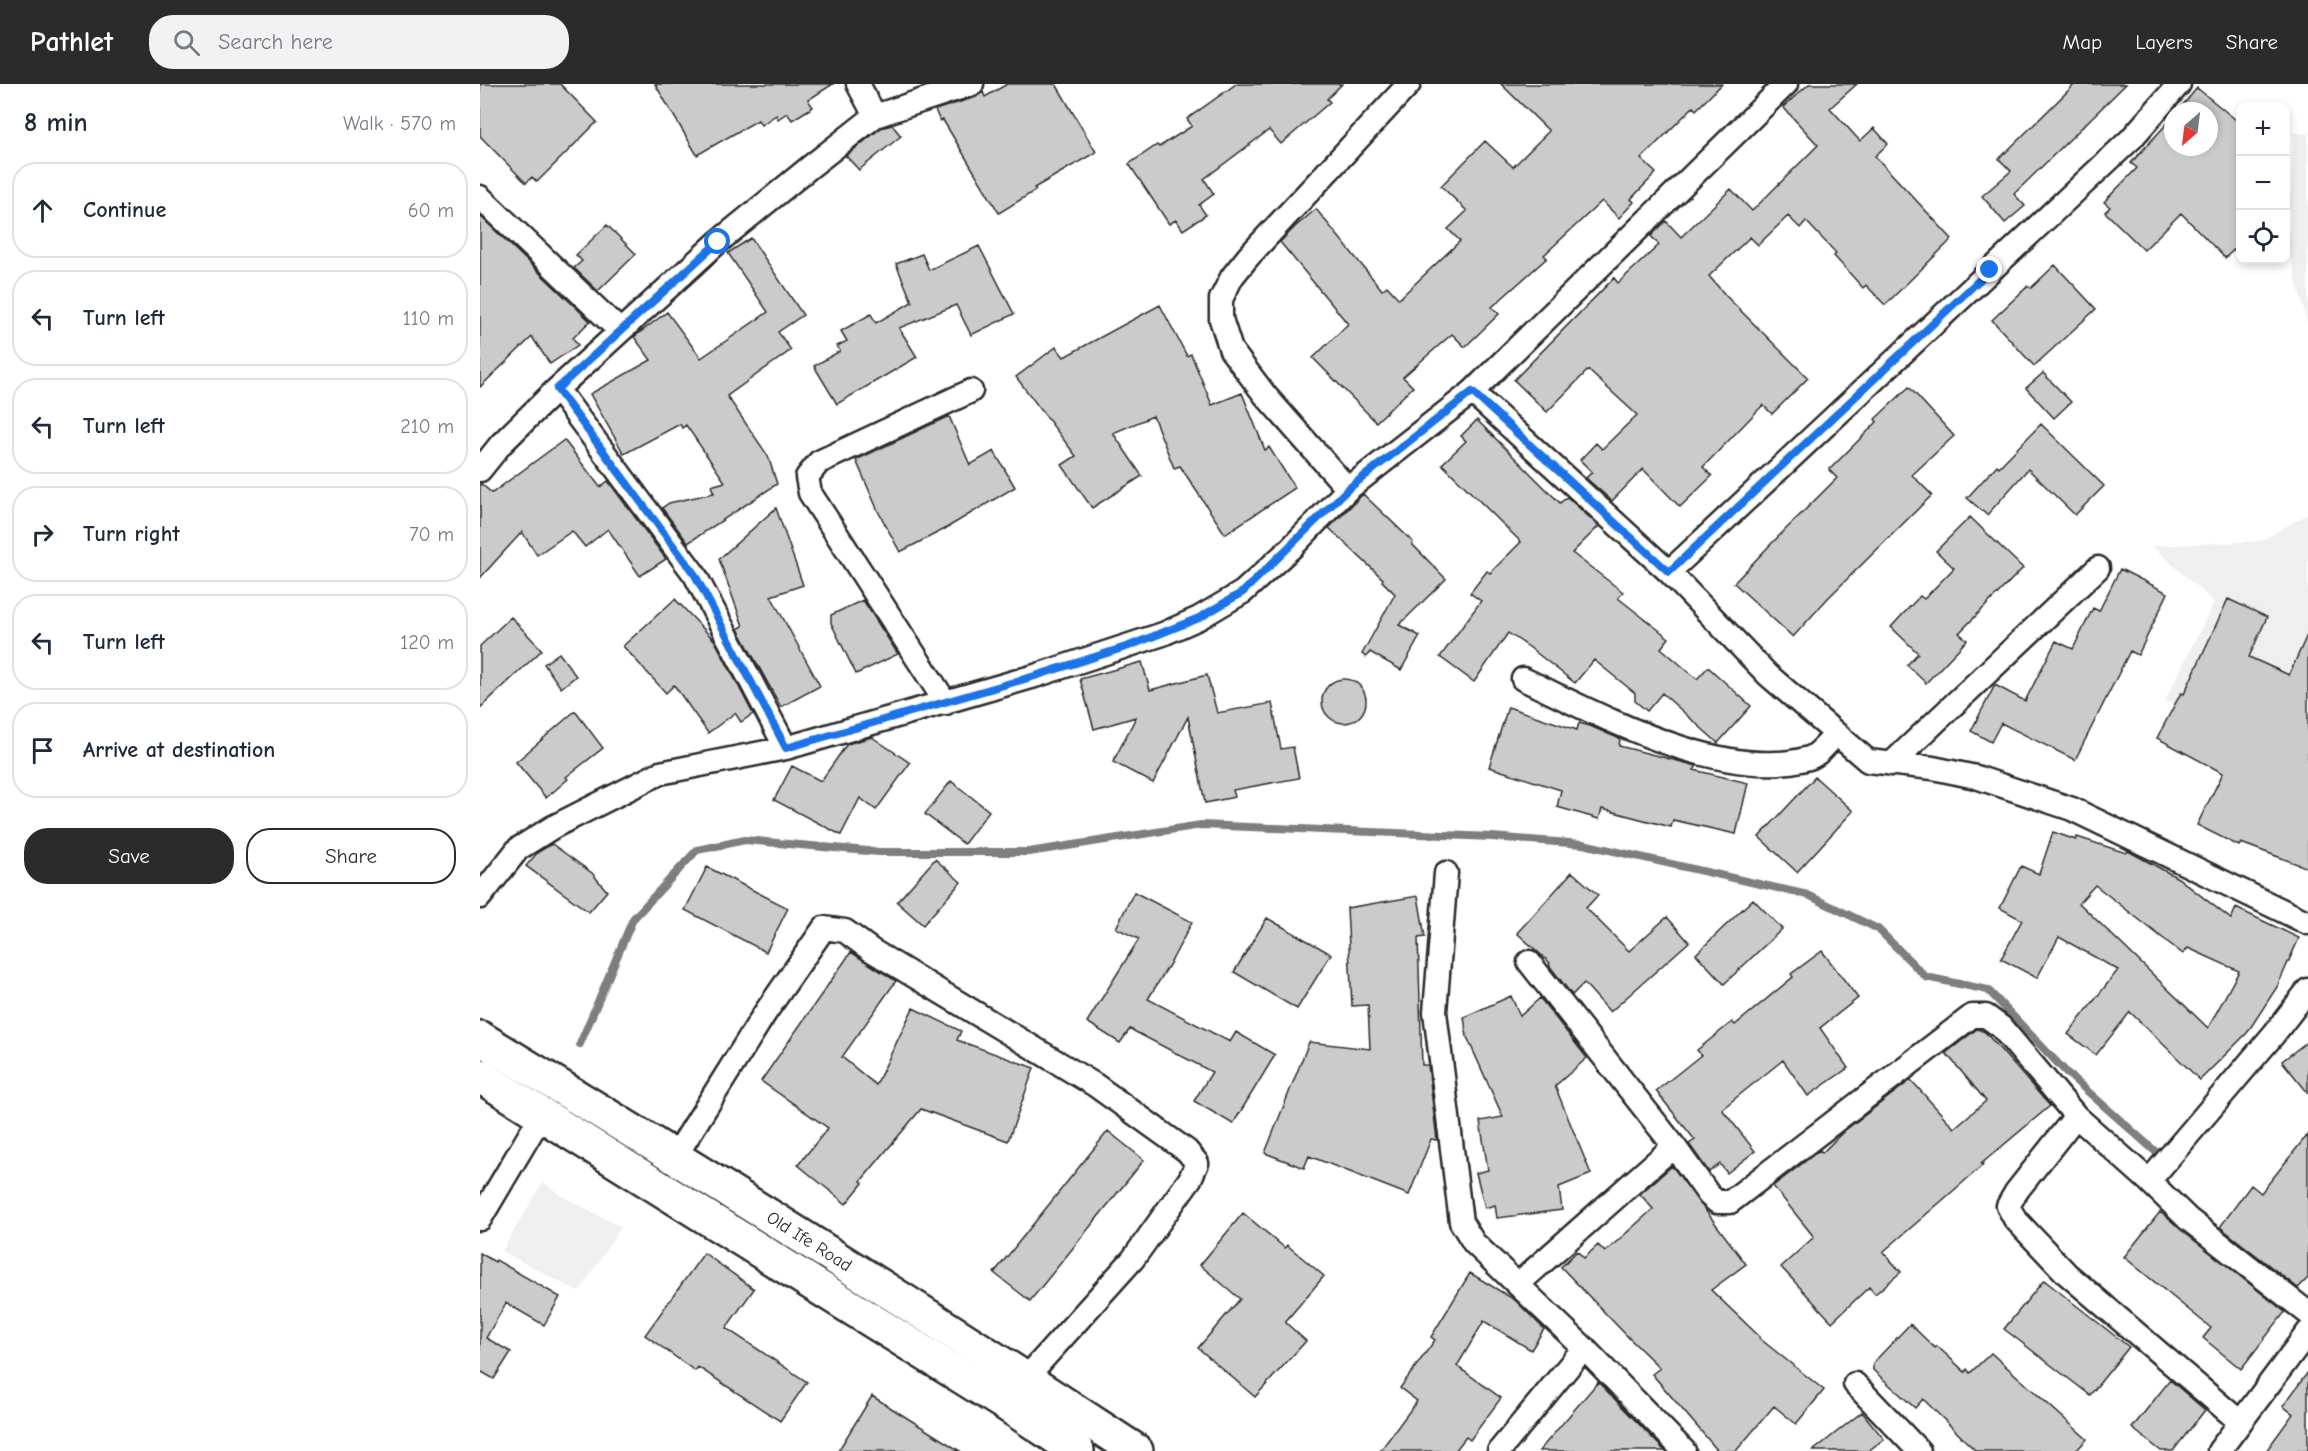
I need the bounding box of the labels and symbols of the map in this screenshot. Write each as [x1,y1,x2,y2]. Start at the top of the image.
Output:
north arrow [2164,102,2218,156]
route start [704,228,730,254]
route end [1976,256,2002,282]
street label: Old Ife Road [763,1207,856,1276]

